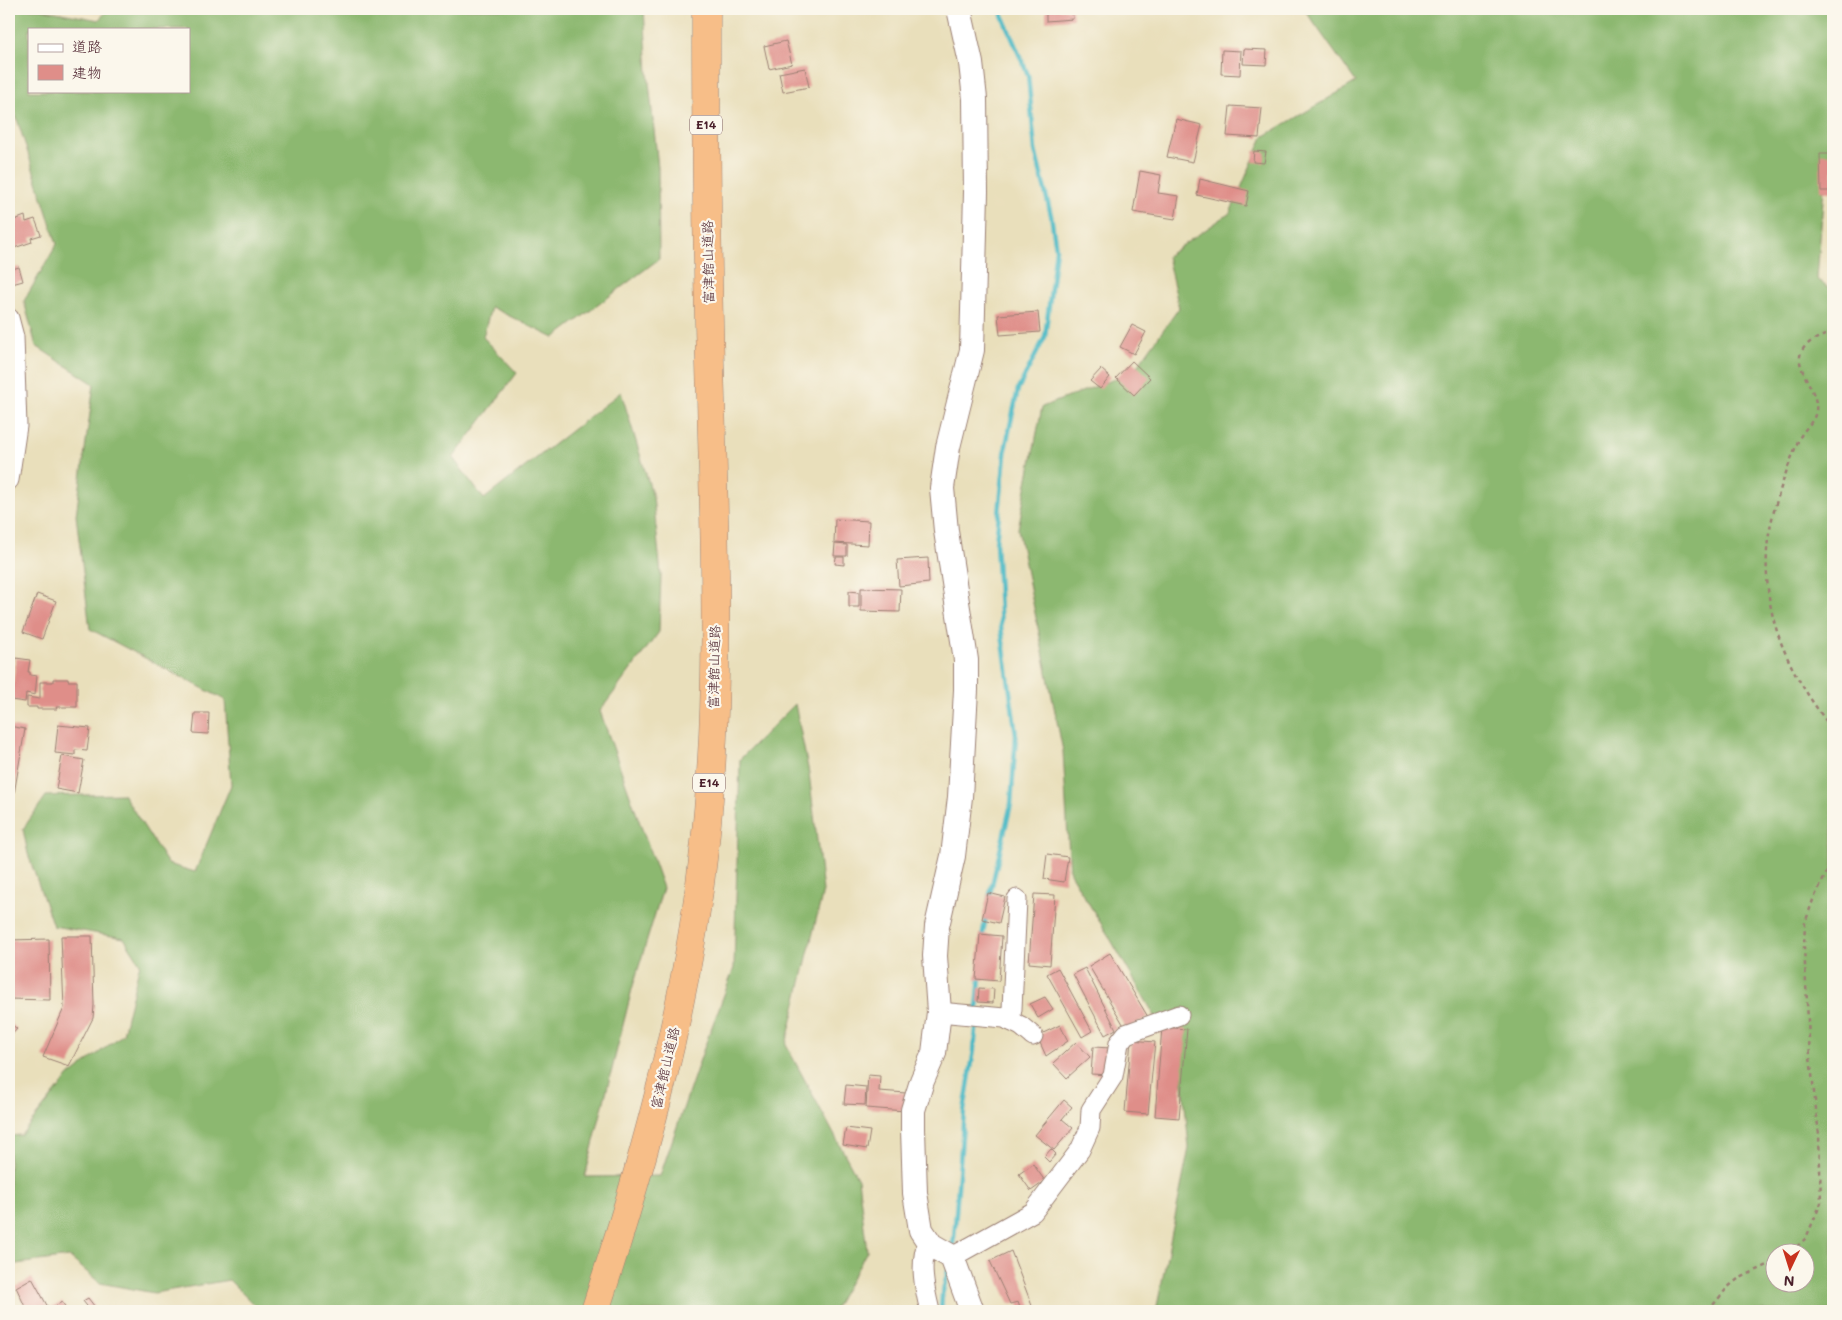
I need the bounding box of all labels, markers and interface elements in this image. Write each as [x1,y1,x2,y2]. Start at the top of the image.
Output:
legend [28,28,190,92]
text: 道路 [72,36,102,56]
text: 建物 [72,62,102,82]
road number: E14 [690,116,722,134]
street label: 富津館山道路 [697,220,718,304]
street label: 富津館山道路 [703,625,724,709]
road number: E14 [693,774,725,792]
street label: 富津館山道路 [646,1025,683,1111]
north arrow [1764,1242,1814,1292]
text: N [1783,1272,1795,1291]

